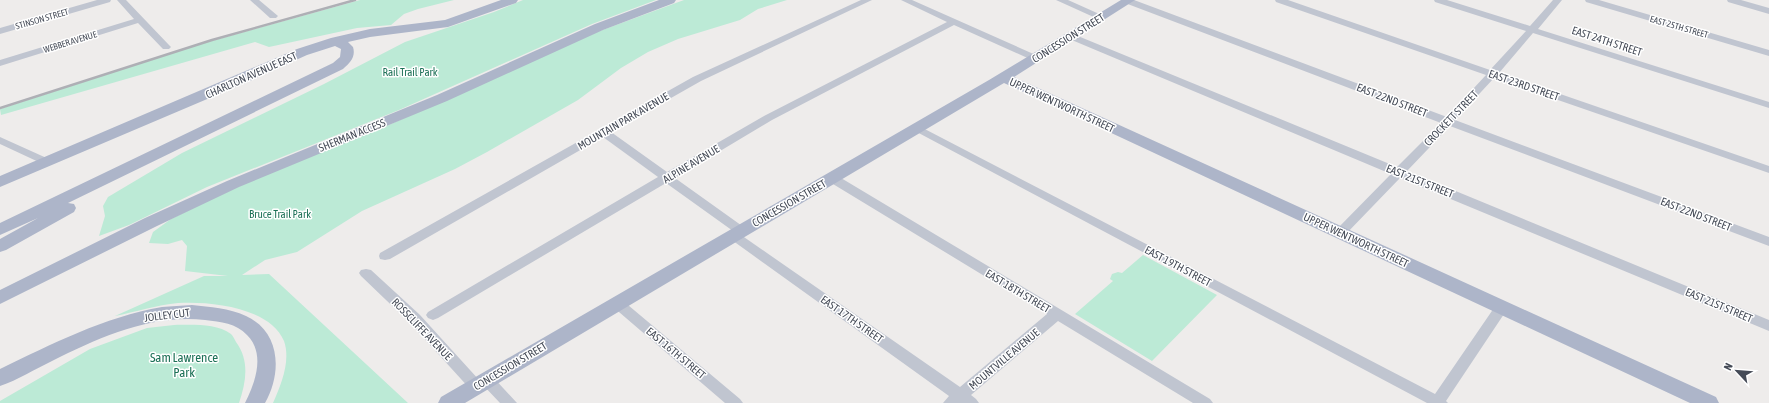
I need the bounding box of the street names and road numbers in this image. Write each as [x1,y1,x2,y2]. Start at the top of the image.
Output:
street label: STINSON STREET [14,7,70,31]
street label: CONCESSION STREET [1030,11,1106,65]
street label: EAST 25TH STREET [1649,14,1709,40]
street label: EAST 24TH STREET [1570,24,1644,58]
street label: WEBBER AVENUE [42,29,98,55]
street label: CHARLTON AVENUE EAST [204,49,299,101]
street label: EAST 23RD STREET [1487,67,1561,103]
street label: UPPER WENTWORTH STREET [1008,75,1117,135]
street label: EAST 22ND STREET [1355,81,1429,119]
street label: CROCKETT STREET [1422,88,1480,148]
street label: MOUNTAIN PARK AVENUE [575,90,671,152]
street label: SHERMAN ACCESS [317,116,387,154]
street label: ALPINE AVENUE [661,142,722,185]
street label: EAST 21ST STREET [1385,162,1456,200]
street label: CONCESSION STREET [750,177,828,229]
street label: EAST 22ND STREET [1659,195,1733,233]
street label: UPPER WENTWORTH STREET [1302,210,1411,270]
street label: EAST 19TH STREET [1143,244,1213,289]
street label: EAST 18TH STREET [984,267,1053,315]
street label: EAST 21ST STREET [1684,286,1754,325]
street label: EAST 17TH STREET [819,293,886,345]
street label: ROSSCLIFFE AVENUE [390,296,455,363]
street label: JOLLEY CUT [144,306,191,324]
street label: EAST 16TH STREET [644,325,708,381]
street label: MOUNTVILLE AVENUE [967,326,1042,392]
street label: CONCESSION STREET [471,339,549,392]

